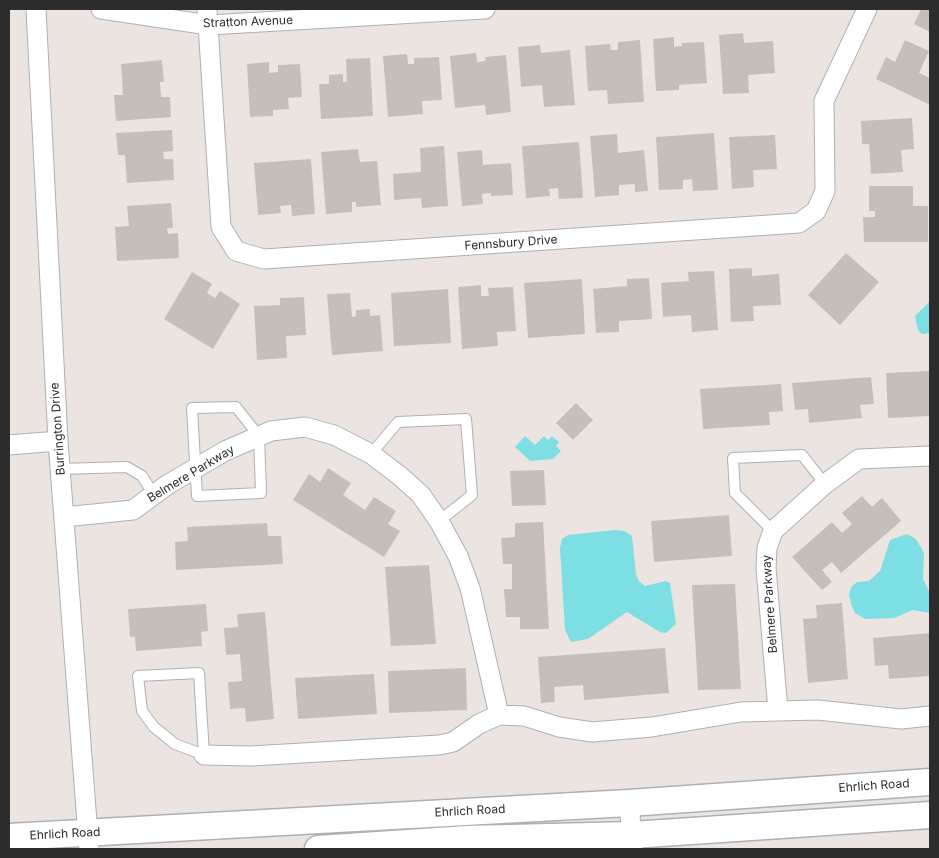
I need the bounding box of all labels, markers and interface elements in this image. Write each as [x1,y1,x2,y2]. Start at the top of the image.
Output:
street label: Stratton Avenue [203,13,293,31]
street label: Fennsbury Drive [464,233,558,253]
street label: Burrington Drive [48,382,68,476]
street label: Belmere Parkway [145,442,237,506]
street label: Belmere Parkway [759,554,781,654]
street label: Ehrlich Road [838,776,910,796]
street label: Ehrlich Road [434,802,506,820]
street label: Ehrlich Road [29,825,101,843]

